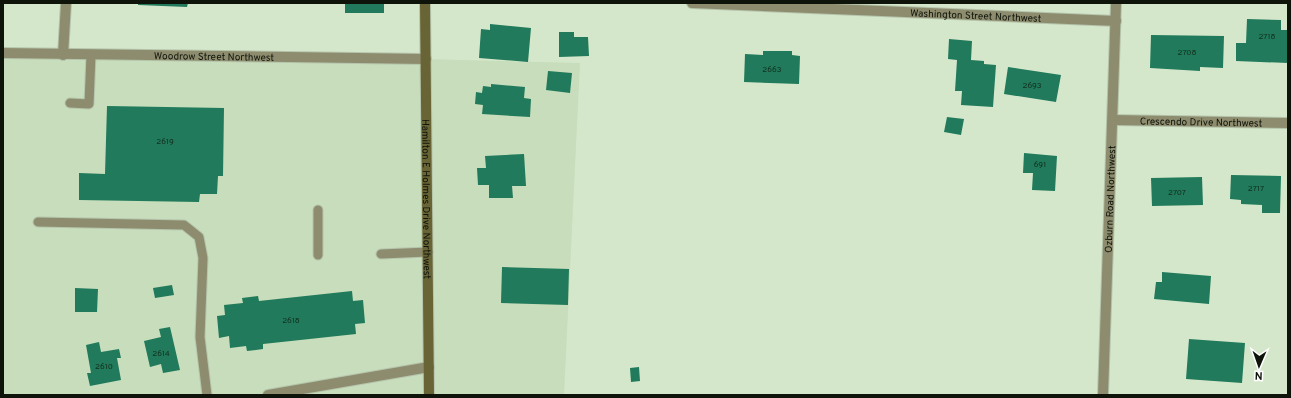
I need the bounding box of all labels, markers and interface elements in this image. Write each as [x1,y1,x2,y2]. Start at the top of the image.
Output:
street label: Washington Street Northwest [910,7,1042,26]
house number: 2718 [1258,32,1276,42]
house number: 2708 [1178,48,1196,58]
street label: Woodrow Street Northwest [154,50,274,65]
house number: 2663 [762,65,782,75]
house number: 2693 [1023,81,1042,91]
street label: Crescendo Drive Northwest [1140,115,1263,131]
street label: Hamilton E Holmes Drive Northwest [418,119,433,279]
house number: 2619 [156,137,174,147]
street label: Ozburn Road Northwest [1103,145,1119,253]
house number: 691 [1034,160,1046,170]
house number: 2717 [1248,184,1264,194]
house number: 2707 [1168,188,1186,198]
house number: 2618 [282,316,300,326]
north arrow [1239,346,1279,386]
house number: 2614 [152,349,170,359]
house number: 2610 [95,362,113,372]
text: N [1254,368,1263,382]

